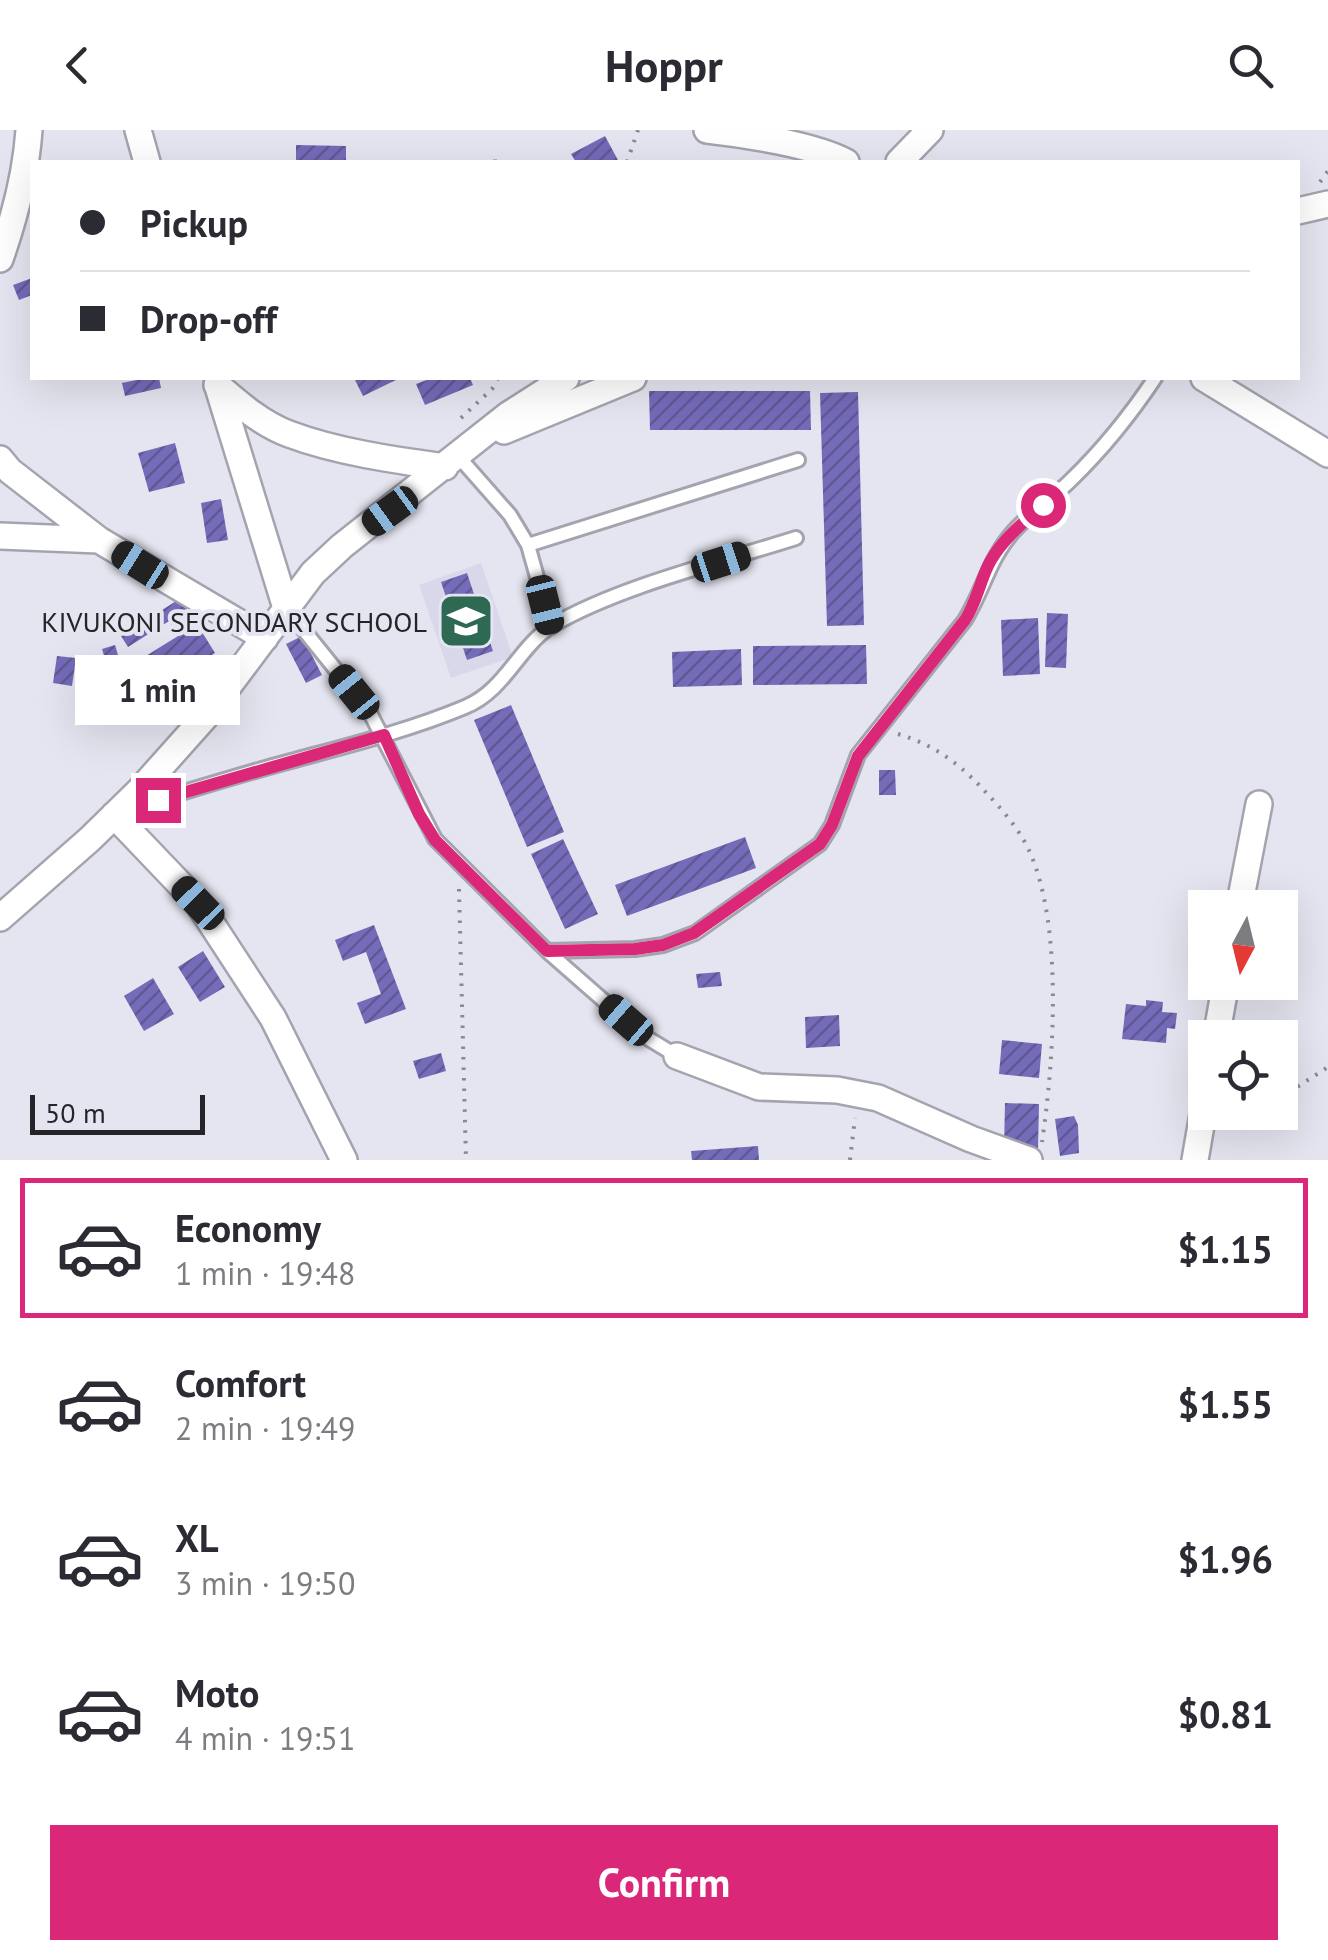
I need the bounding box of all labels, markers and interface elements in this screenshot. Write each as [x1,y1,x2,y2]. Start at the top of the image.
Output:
text: Hoppr [605,36,723,94]
icon: back [50,38,105,93]
icon: search [1223,38,1278,93]
text: Pickup [140,198,248,247]
text: Drop-off [140,294,277,343]
car [357,481,423,541]
route start [1021,483,1066,528]
car [107,536,173,594]
car [688,538,754,586]
car [523,572,567,638]
school or university icon: KIVUKONI SECONDARY SCHOOL [436,591,496,651]
place label: KIVUKONI SECONDARY SCHOOL [41,603,427,640]
callout: 1 min [76,655,240,725]
car [323,659,385,725]
text: 1 min [118,669,197,711]
route end [136,778,181,823]
car [166,871,230,935]
north arrow [1188,890,1298,1000]
map controls [1188,890,1298,1130]
car [594,989,658,1051]
button: locate [1188,1020,1298,1130]
scale bar [30,1090,205,1134]
text: 50 m [45,1094,106,1131]
icon: car [55,1203,145,1293]
text: Economy [175,1203,321,1252]
text: $1.15 [1177,1224,1273,1273]
text: 1 min · 19:48 [175,1252,355,1294]
icon: car [55,1358,145,1448]
text: Comfort [175,1358,306,1407]
text: $1.55 [1177,1379,1273,1428]
text: 2 min · 19:49 [175,1407,355,1449]
icon: car [55,1513,145,1603]
text: XL [175,1513,219,1562]
text: $1.96 [1177,1534,1273,1583]
text: 3 min · 19:50 [175,1562,355,1604]
icon: car [55,1668,145,1758]
text: Moto [175,1668,259,1717]
text: $0.81 [1177,1689,1273,1738]
text: 4 min · 19:51 [175,1717,355,1759]
button: Confirm [50,1825,1278,1940]

